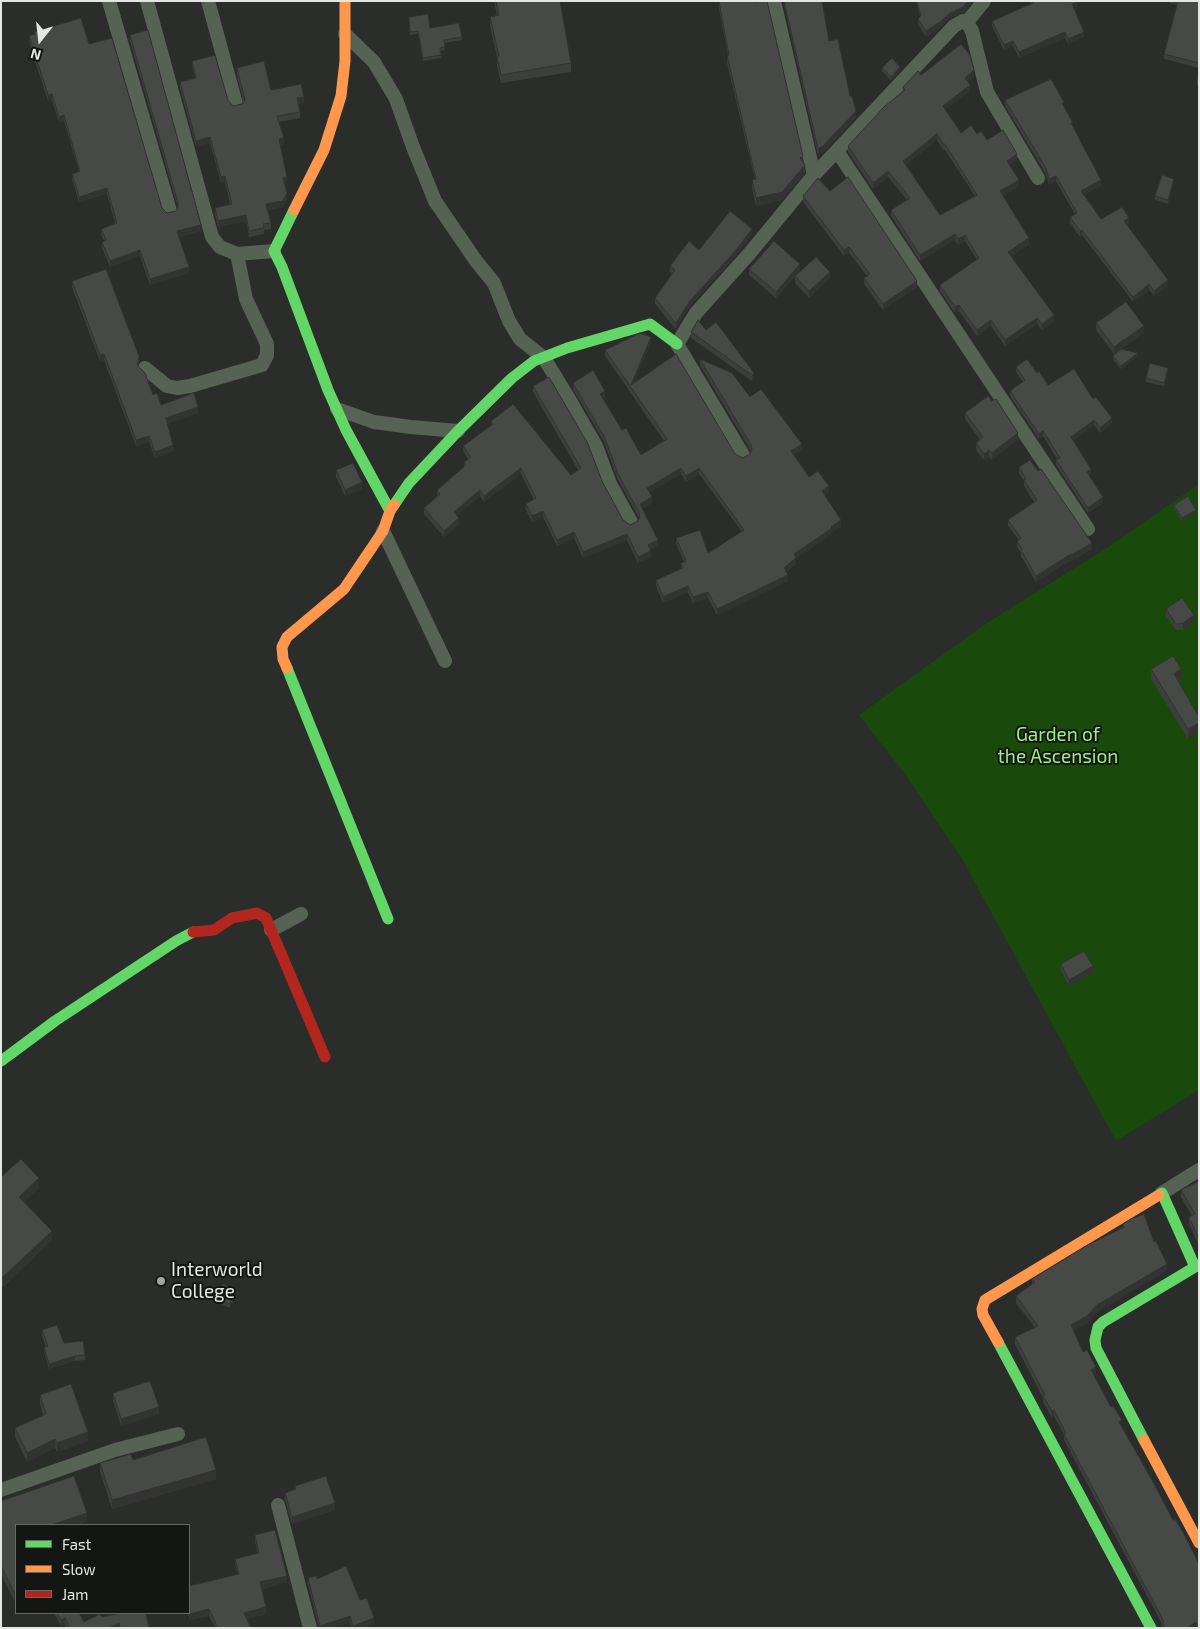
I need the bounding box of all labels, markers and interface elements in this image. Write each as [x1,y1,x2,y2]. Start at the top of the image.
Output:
north arrow [15,15,65,65]
text: N [29,45,43,64]
park label: Garden of the Ascension [998,724,1118,768]
place label: Interworld College [171,1259,263,1303]
marker: Interworld College [155,1275,167,1287]
legend [15,1524,190,1614]
text: Fast [62,1535,91,1553]
text: Slow [62,1560,96,1578]
text: Jam [62,1585,88,1603]

